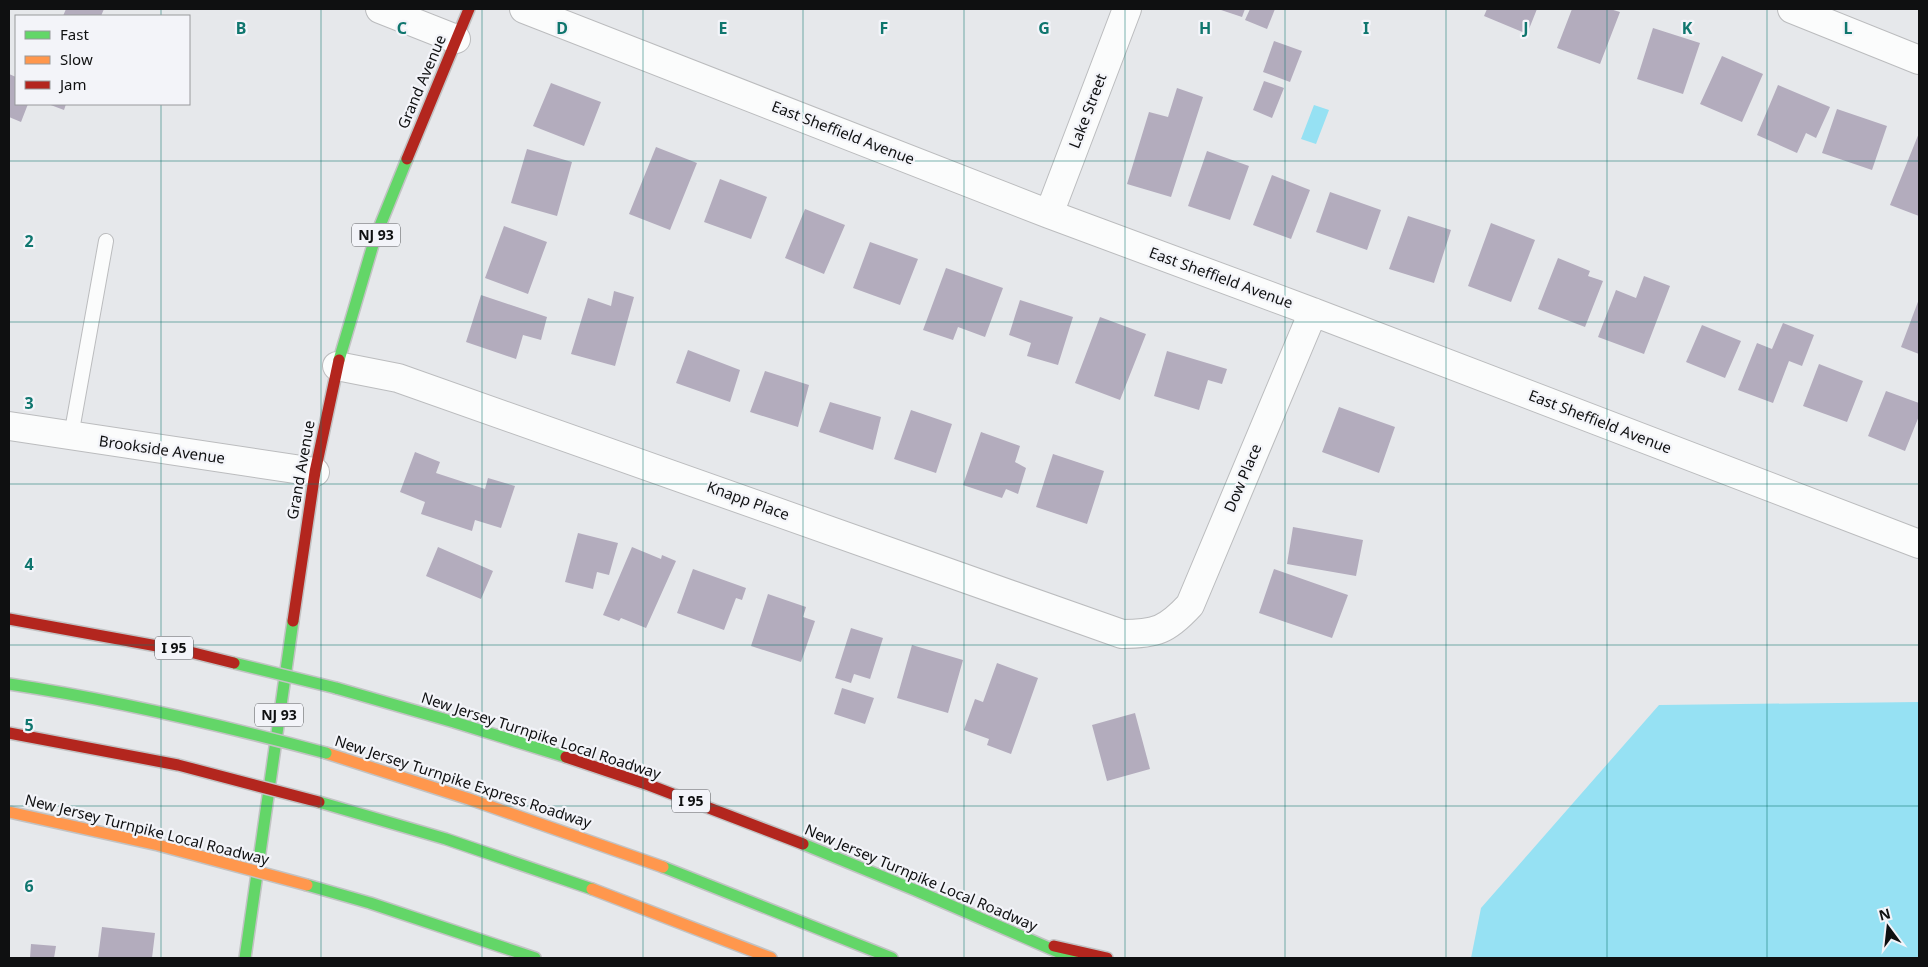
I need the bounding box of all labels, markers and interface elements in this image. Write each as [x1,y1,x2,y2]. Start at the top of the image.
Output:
legend [15,15,190,105]
text: B [236,17,246,39]
text: C [397,17,407,39]
text: D [556,17,568,39]
text: E [719,17,728,39]
text: F [880,17,888,39]
text: G [1038,17,1050,39]
text: H [1199,17,1211,39]
text: I [1363,17,1369,39]
text: J [1521,17,1529,39]
text: K [1682,17,1693,39]
text: L [1844,17,1853,39]
text: Fast [60,24,89,44]
street label: Grand Avenue [392,32,450,132]
text: Slow [60,49,93,69]
street label: Lake Street [1064,70,1111,151]
text: Jam [58,74,87,94]
street label: East Sheffield Avenue [769,96,918,169]
road number: NJ 93 [352,224,400,246]
text: 2 [24,230,34,252]
street label: East Sheffield Avenue [1147,242,1296,312]
street label: East Sheffield Avenue [1526,385,1675,458]
text: 3 [24,392,34,414]
street label: Grand Avenue [281,419,319,521]
street label: Brookside Avenue [98,430,226,468]
street label: Dow Place [1219,440,1265,515]
street label: Knapp Place [704,476,792,524]
text: 4 [24,553,34,575]
road number: I 95 [155,636,193,660]
street label: New Jersey Turnpike Local Roadway [419,687,664,783]
road number: NJ 93 [255,704,303,726]
text: 5 [24,714,34,736]
street label: New Jersey Turnpike Express Roadway [332,730,595,832]
street label: New Jersey Turnpike Local Roadway [23,789,272,869]
road number: I 95 [672,789,710,812]
street label: New Jersey Turnpike Local Roadway [802,819,1041,935]
text: 6 [24,875,34,897]
north arrow [1863,902,1913,952]
text: N [1877,903,1892,925]

